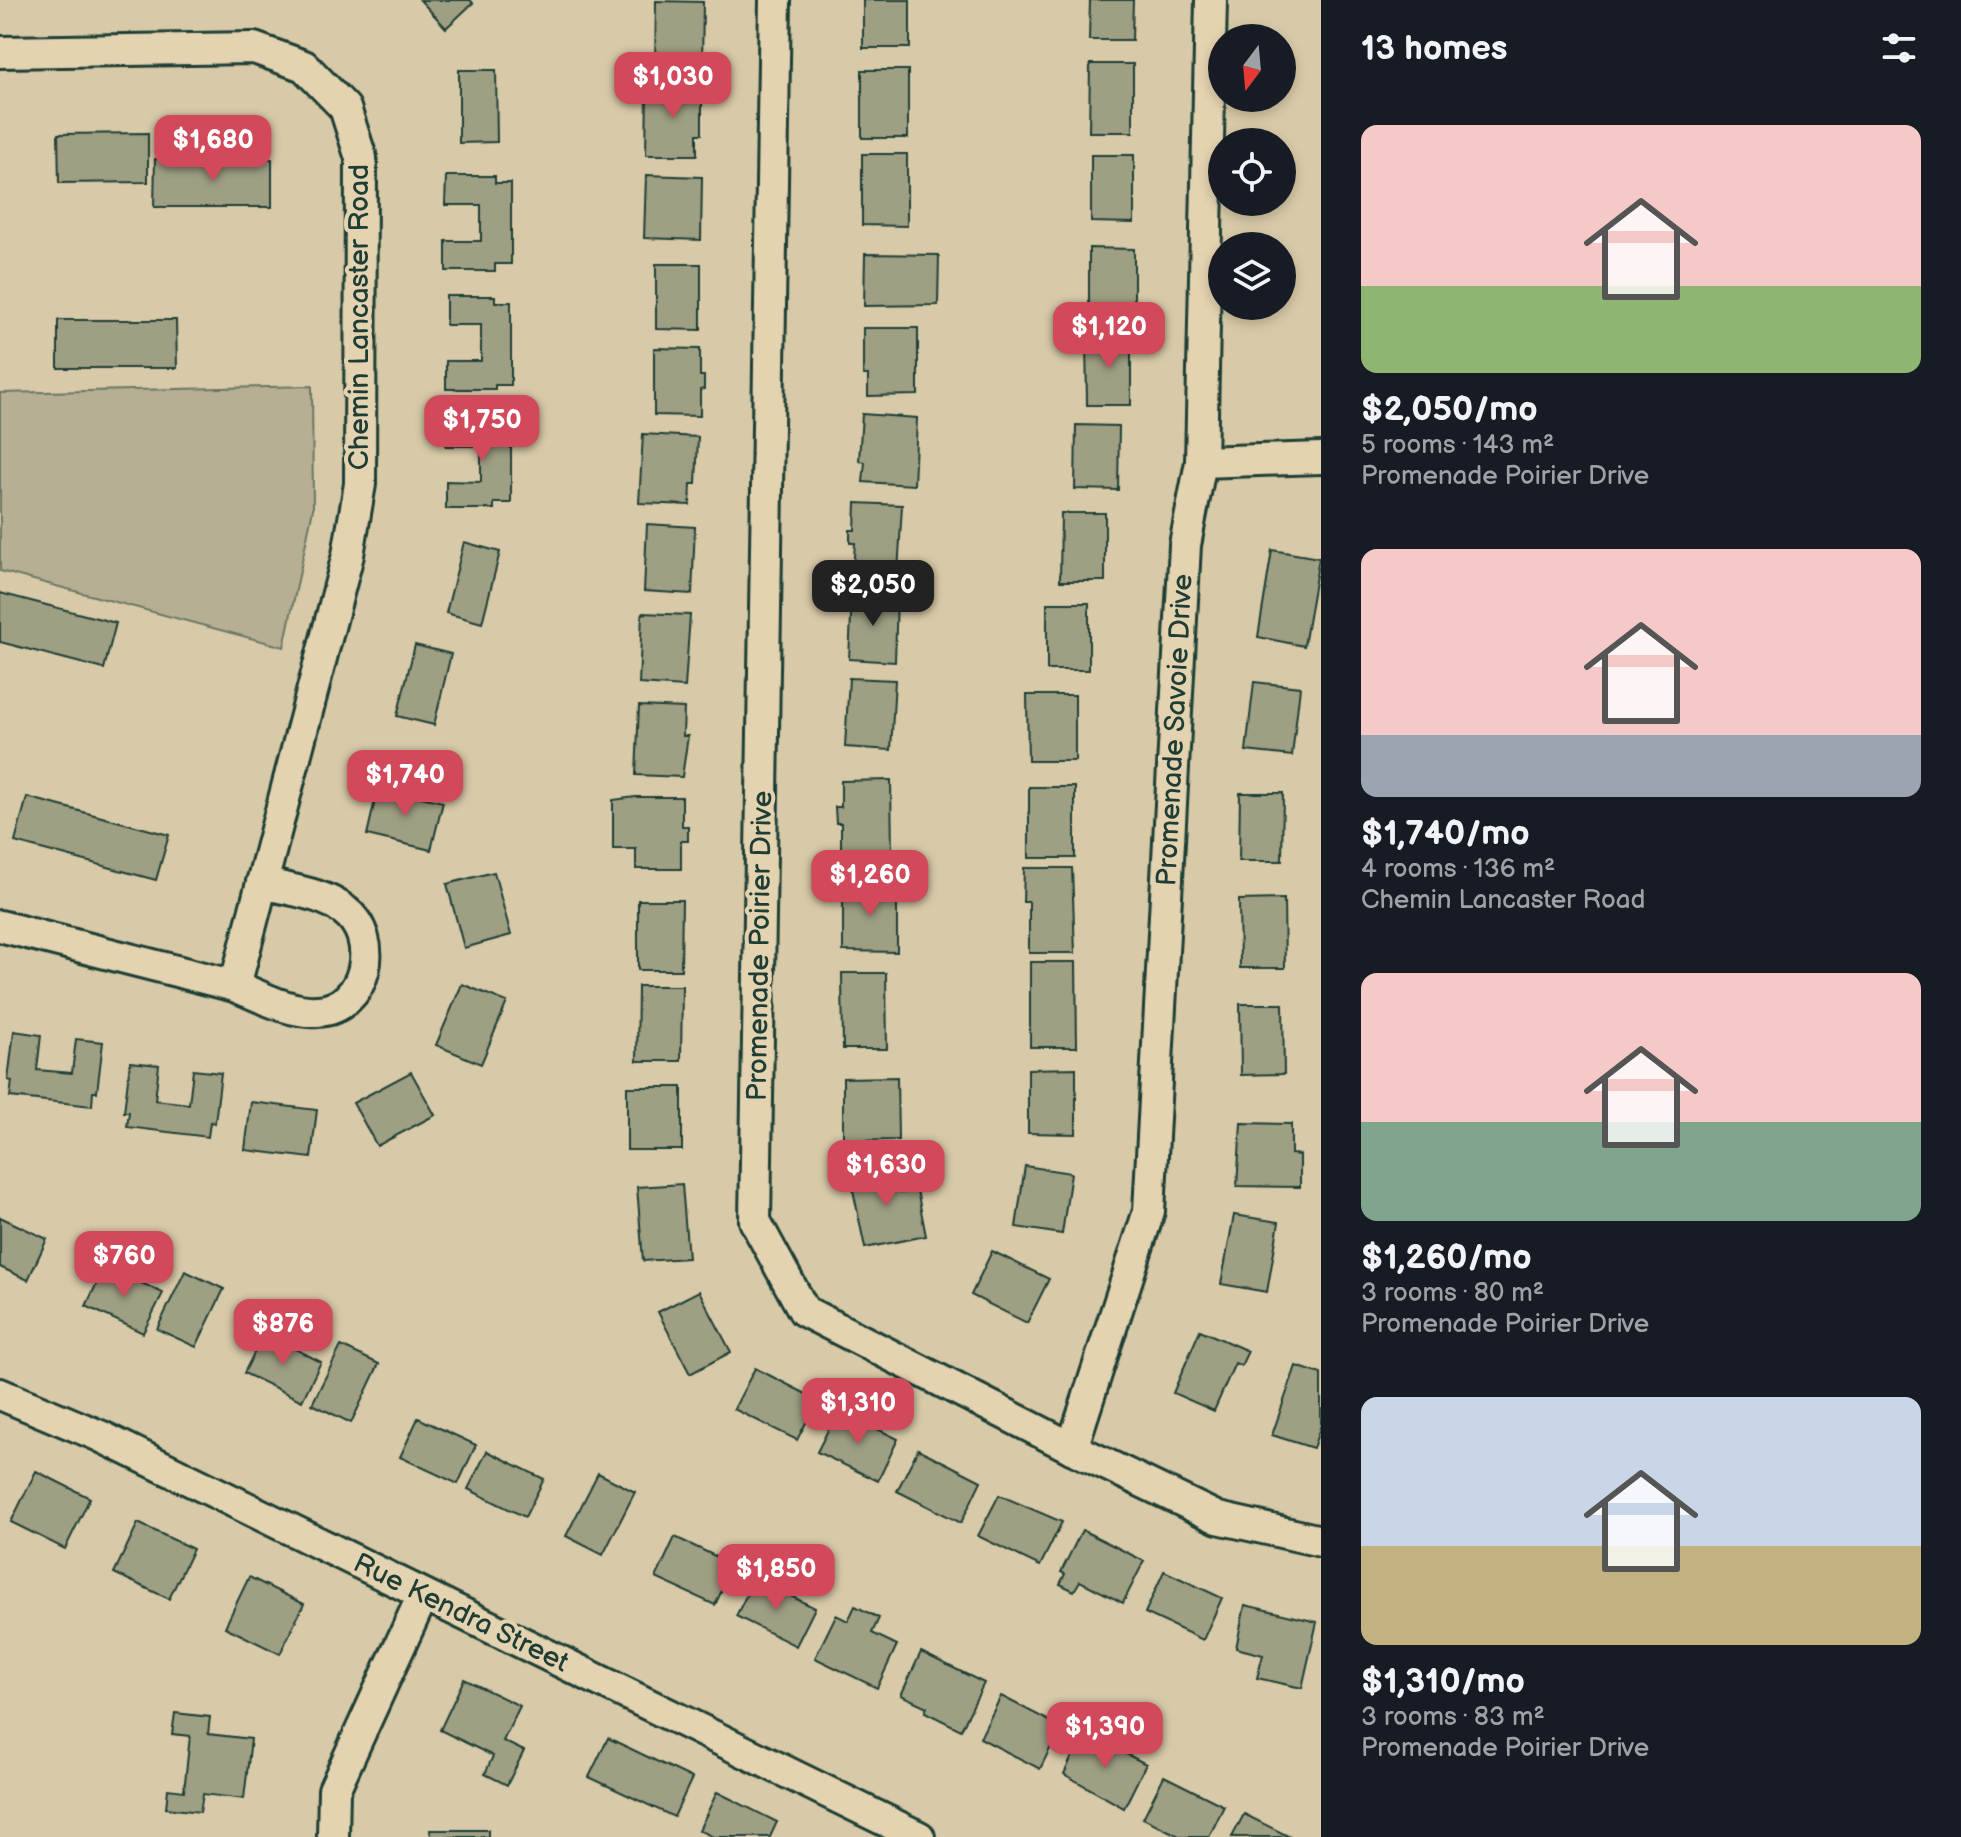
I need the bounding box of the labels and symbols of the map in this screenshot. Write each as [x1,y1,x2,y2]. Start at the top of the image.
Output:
north arrow [1208,24,1296,112]
pin: $1,030 [608,52,738,120]
pin: $1,680 [148,115,278,183]
street label: Chemin Lancaster Road [343,164,376,470]
pin: $1,120 [1044,302,1174,370]
pin: $1,750 [417,395,547,463]
pin: $2,050 [808,560,938,628]
street label: Promenade Savoie Drive [1150,573,1200,887]
pin: $1,740 [340,750,470,818]
street label: Promenade Poirier Drive [741,791,779,1101]
pin: $1,260 [805,850,935,918]
pin: $1,630 [821,1140,951,1208]
pin: $760 [77,1231,171,1299]
pin: $876 [236,1299,330,1367]
pin: $1,310 [793,1378,923,1446]
pin: $1,850 [711,1544,841,1612]
street label: Rue Kendra Street [348,1547,574,1680]
pin: $1,390 [1040,1702,1170,1770]

